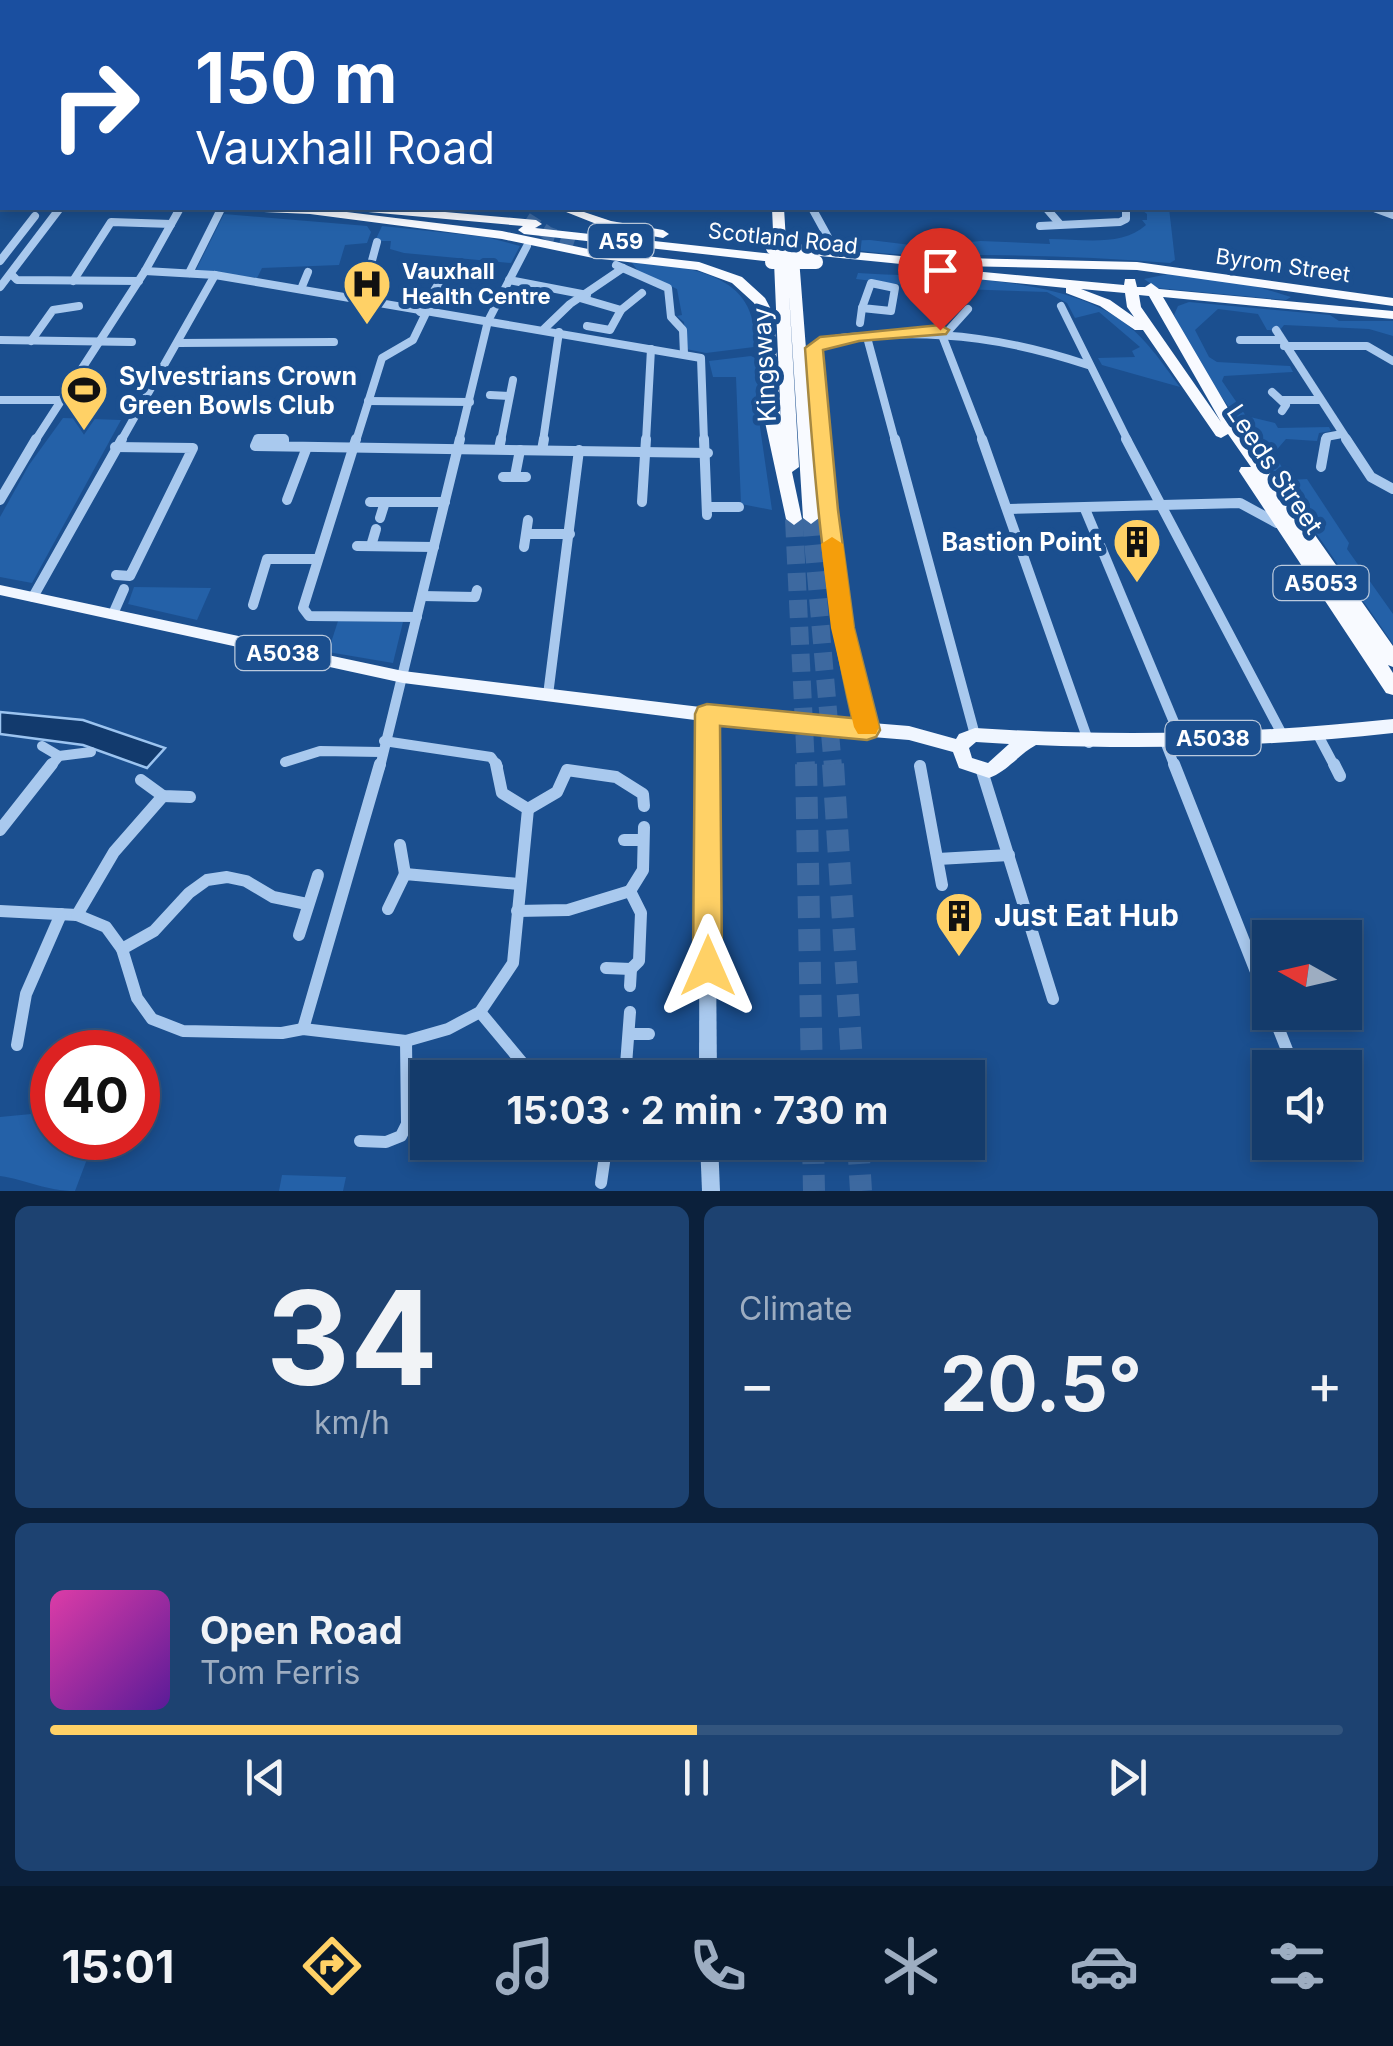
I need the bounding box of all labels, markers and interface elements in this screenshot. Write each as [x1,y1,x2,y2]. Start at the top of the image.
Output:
text: 150 m [195,35,398,120]
icon: right [30,40,160,170]
text: Vauxhall Road [195,120,495,175]
street label: Scotland Road [707,217,859,259]
road number: A59 [588,224,654,258]
pin [898,228,983,331]
icon: arrive [913,243,968,298]
street label: Byrom Street [1214,243,1352,287]
hospital icon: Vauxhall Health Centre [341,258,393,326]
place label: Vauxhall Health Centre [402,258,551,309]
street label: Kingsway [746,307,782,423]
place label: Sylvestrians Crown Green Bowls Club [119,361,357,420]
sports icon: Sylvestrians Crown Green Bowls Club [58,364,110,432]
street label: Leeds Street [1221,399,1329,539]
building icon: Bastion Point [1111,516,1163,584]
place label: Bastion Point [941,527,1102,557]
road number: A5053 [1274,566,1368,600]
road number: A5038 [236,636,330,670]
road number: A5038 [1166,721,1260,755]
building icon: Just Eat Hub [933,890,985,958]
place label: Just Eat Hub [994,897,1179,933]
position arrow [656,914,760,1018]
north arrow [1252,920,1362,1030]
map controls [1252,920,1362,1160]
speed limit sign: 40 [30,1030,160,1160]
button: sound [1252,1050,1362,1160]
text: 15:03 · 2 min · 730 m [507,1087,888,1133]
text: 34 [266,1259,438,1416]
text: Climate [739,1289,853,1328]
text: 20.5° [940,1338,1142,1429]
text: − [739,1351,775,1417]
text: + [1307,1351,1343,1417]
text: km/h [314,1403,390,1442]
text: Open Road [200,1607,403,1653]
text: Tom Ferris [200,1653,360,1692]
icon: previous [238,1750,293,1805]
icon: pause [669,1750,724,1805]
icon: next [1100,1750,1155,1805]
icon: directions [297,1931,367,2001]
icon: music [490,1931,560,2001]
icon: phone [683,1931,753,2001]
icon: climate [876,1931,946,2001]
icon: car [1069,1931,1139,2001]
icon: filters [1262,1931,1332,2001]
text: 15:01 [61,1939,174,1994]

